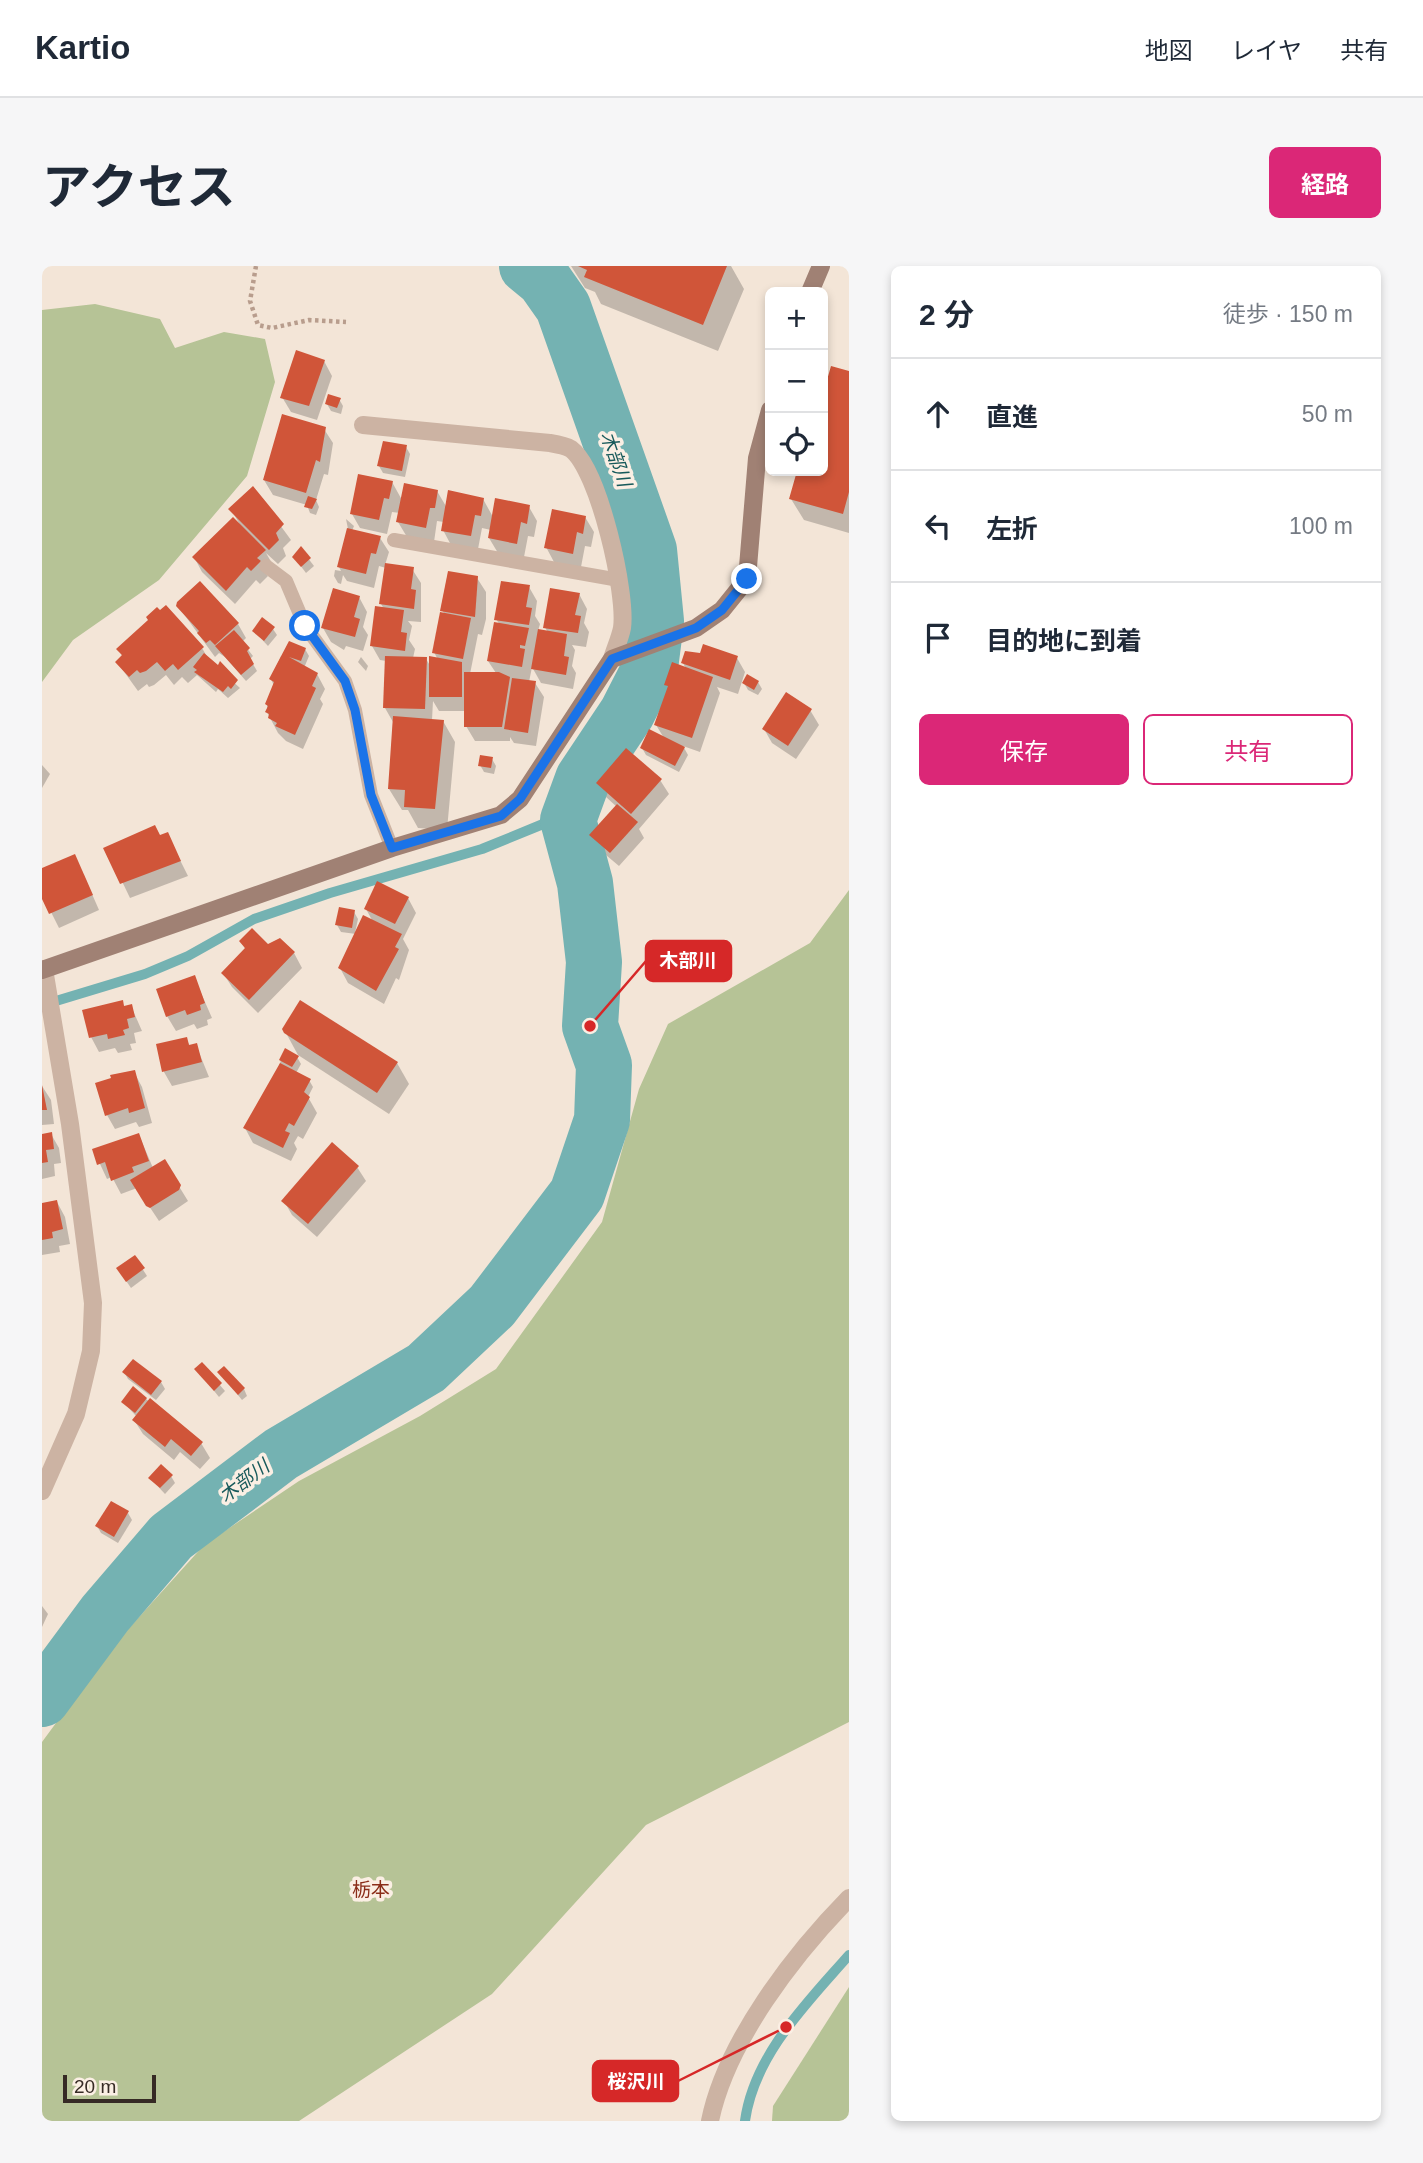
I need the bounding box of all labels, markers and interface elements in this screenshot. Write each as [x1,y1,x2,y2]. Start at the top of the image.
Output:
text: Kartio [35,29,130,66]
text: 地図 [1145,37,1193,64]
text: レイヤ [1231,37,1302,64]
text: 共有 [1340,37,1388,64]
button: 経路 [1269,147,1381,218]
text: アクセス [42,160,236,214]
map controls [765,287,828,476]
button: + [765,287,828,350]
text: 2 分 [919,298,974,331]
text: 徒歩 · 150 m [1223,301,1353,327]
button: − [765,350,828,413]
icon: ahead [919,395,957,433]
text: 50 m [1302,401,1353,427]
text: 直進 [986,402,1038,432]
button: locate [765,413,828,476]
water label: 木部川 [597,429,636,491]
icon: left [919,507,957,545]
text: 100 m [1289,513,1353,539]
text: 左折 [986,514,1038,544]
route end [731,563,762,594]
route start [289,610,320,641]
icon: arrive [919,619,957,657]
text: 目的地に到着 [986,626,1142,656]
button: 保存 [919,714,1129,785]
button: 共有 [1143,714,1353,785]
callout: 木部川 [646,941,731,981]
text: 木部川 [659,950,717,971]
water label: 木部川 [215,1454,275,1507]
district label: 栃本 [352,1879,390,1900]
callout: 桜沢川 [593,2061,678,2101]
text: 桜沢川 [607,2071,665,2092]
scale bar [63,2072,156,2104]
text: 20 m [74,2076,116,2097]

